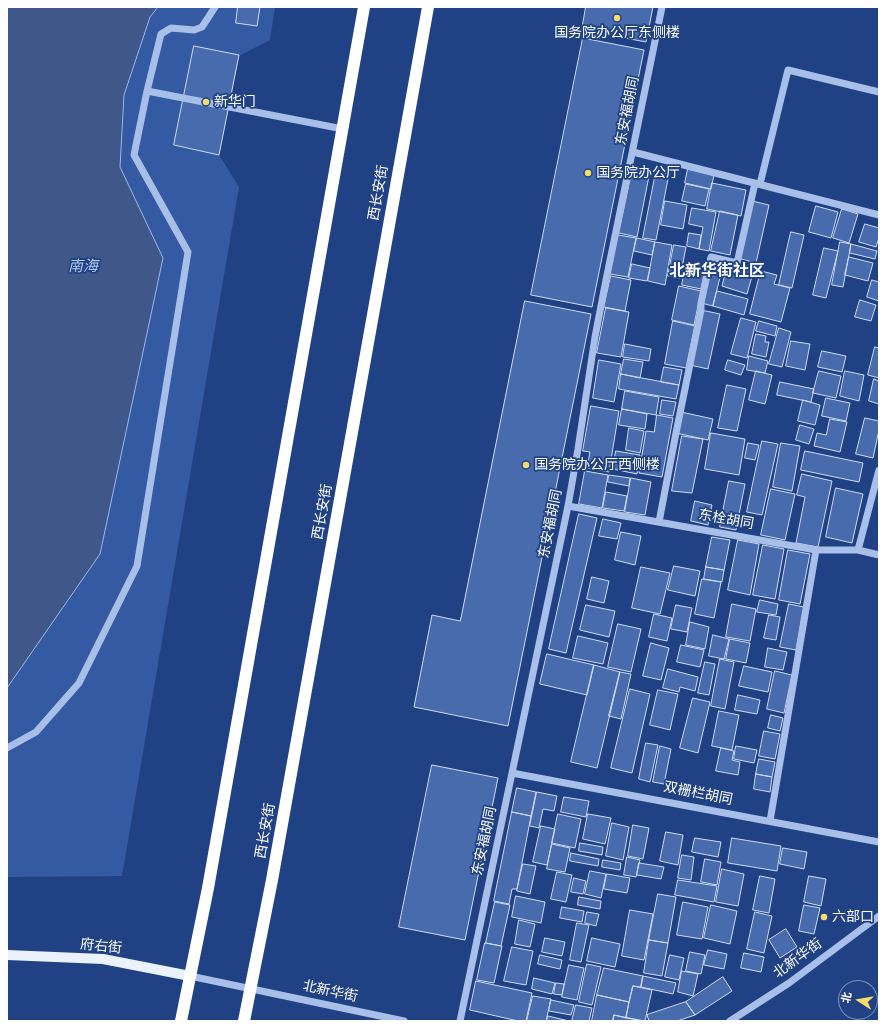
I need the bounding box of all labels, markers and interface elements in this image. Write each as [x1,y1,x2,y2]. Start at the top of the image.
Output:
marker: 国务院办公厅东侧楼 [612,13,622,23]
place label: 国务院办公厅东侧楼 [554,25,680,41]
street label: 东安福胡同 [613,75,643,147]
place label: 新华门 [214,94,256,110]
marker: 新华门 [201,97,211,107]
street label: 西长安街 [366,164,392,222]
place label: 国务院办公厅 [596,165,680,181]
marker: 国务院办公厅 [583,168,593,178]
water label: 南海 [68,258,98,276]
district label: 北新华街社区 [669,262,765,282]
place label: 国务院办公厅西侧楼 [534,457,660,473]
marker: 国务院办公厅西侧楼 [521,460,531,470]
street label: 西长安街 [310,483,336,541]
street label: 东安福胡同 [536,488,566,560]
street label: 东栓胡同 [697,507,755,533]
street label: 双栅栏胡同 [662,779,734,809]
street label: 西长安街 [253,802,279,860]
street label: 东安福胡同 [470,805,500,877]
place label: 六部口 [832,909,874,925]
marker: 六部口 [819,912,829,922]
street label: 府右街 [79,936,123,958]
street label: 北新华街 [770,936,826,982]
street label: 北新华街 [301,978,359,1006]
north arrow [838,980,878,1020]
text: 北 [839,991,854,1004]

